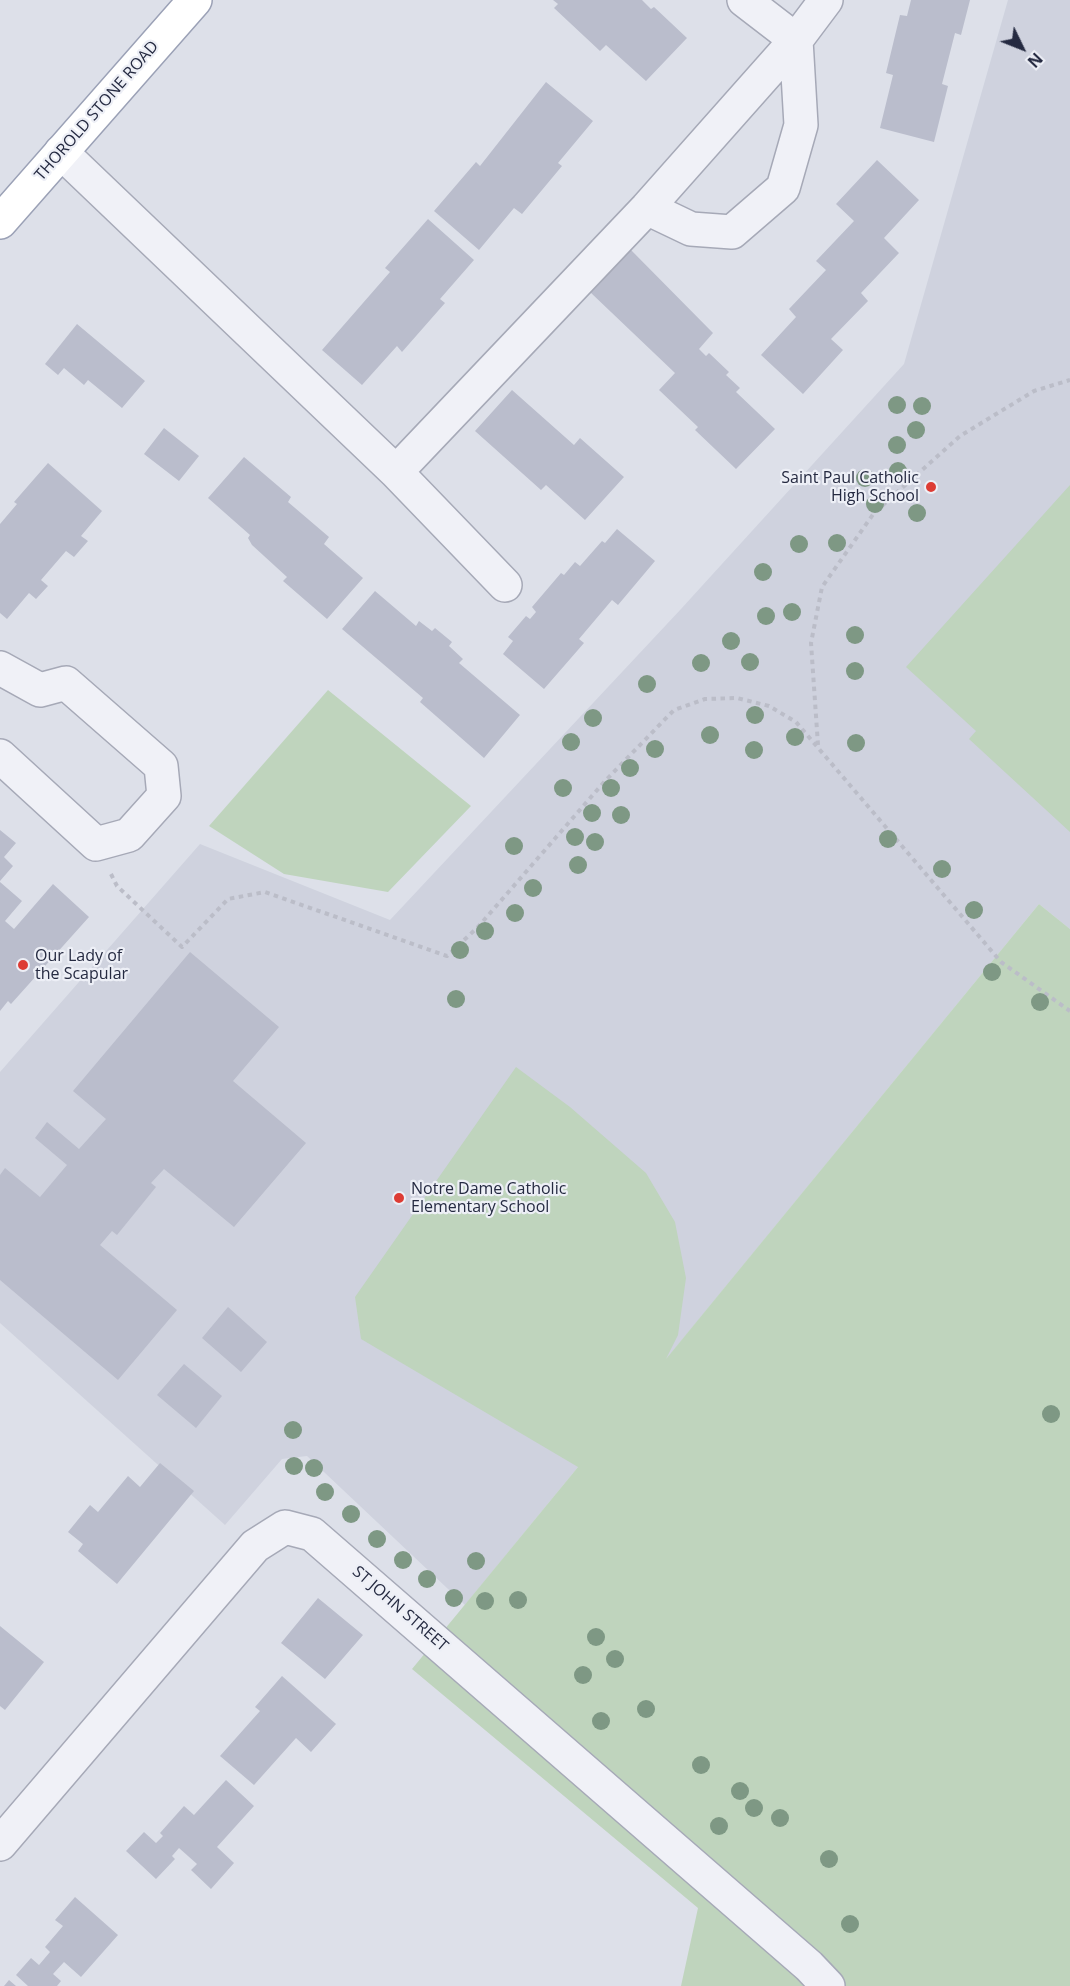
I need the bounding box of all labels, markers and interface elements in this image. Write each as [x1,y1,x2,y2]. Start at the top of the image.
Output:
north arrow [992,18,1052,78]
street label: THOROLD STONE ROAD [31,37,163,185]
text: N [1023,48,1048,73]
place label: Saint Paul Catholic High School [781,468,919,506]
marker: Saint Paul Catholic High School [924,480,938,494]
place label: Our Lady of the Scapular [35,946,128,984]
marker: Our Lady of the Scapular [16,958,30,972]
place label: Notre Dame Catholic Elementary School [411,1179,566,1217]
marker: Notre Dame Catholic Elementary School [392,1191,406,1205]
street label: ST JOHN STREET [348,1562,452,1656]

